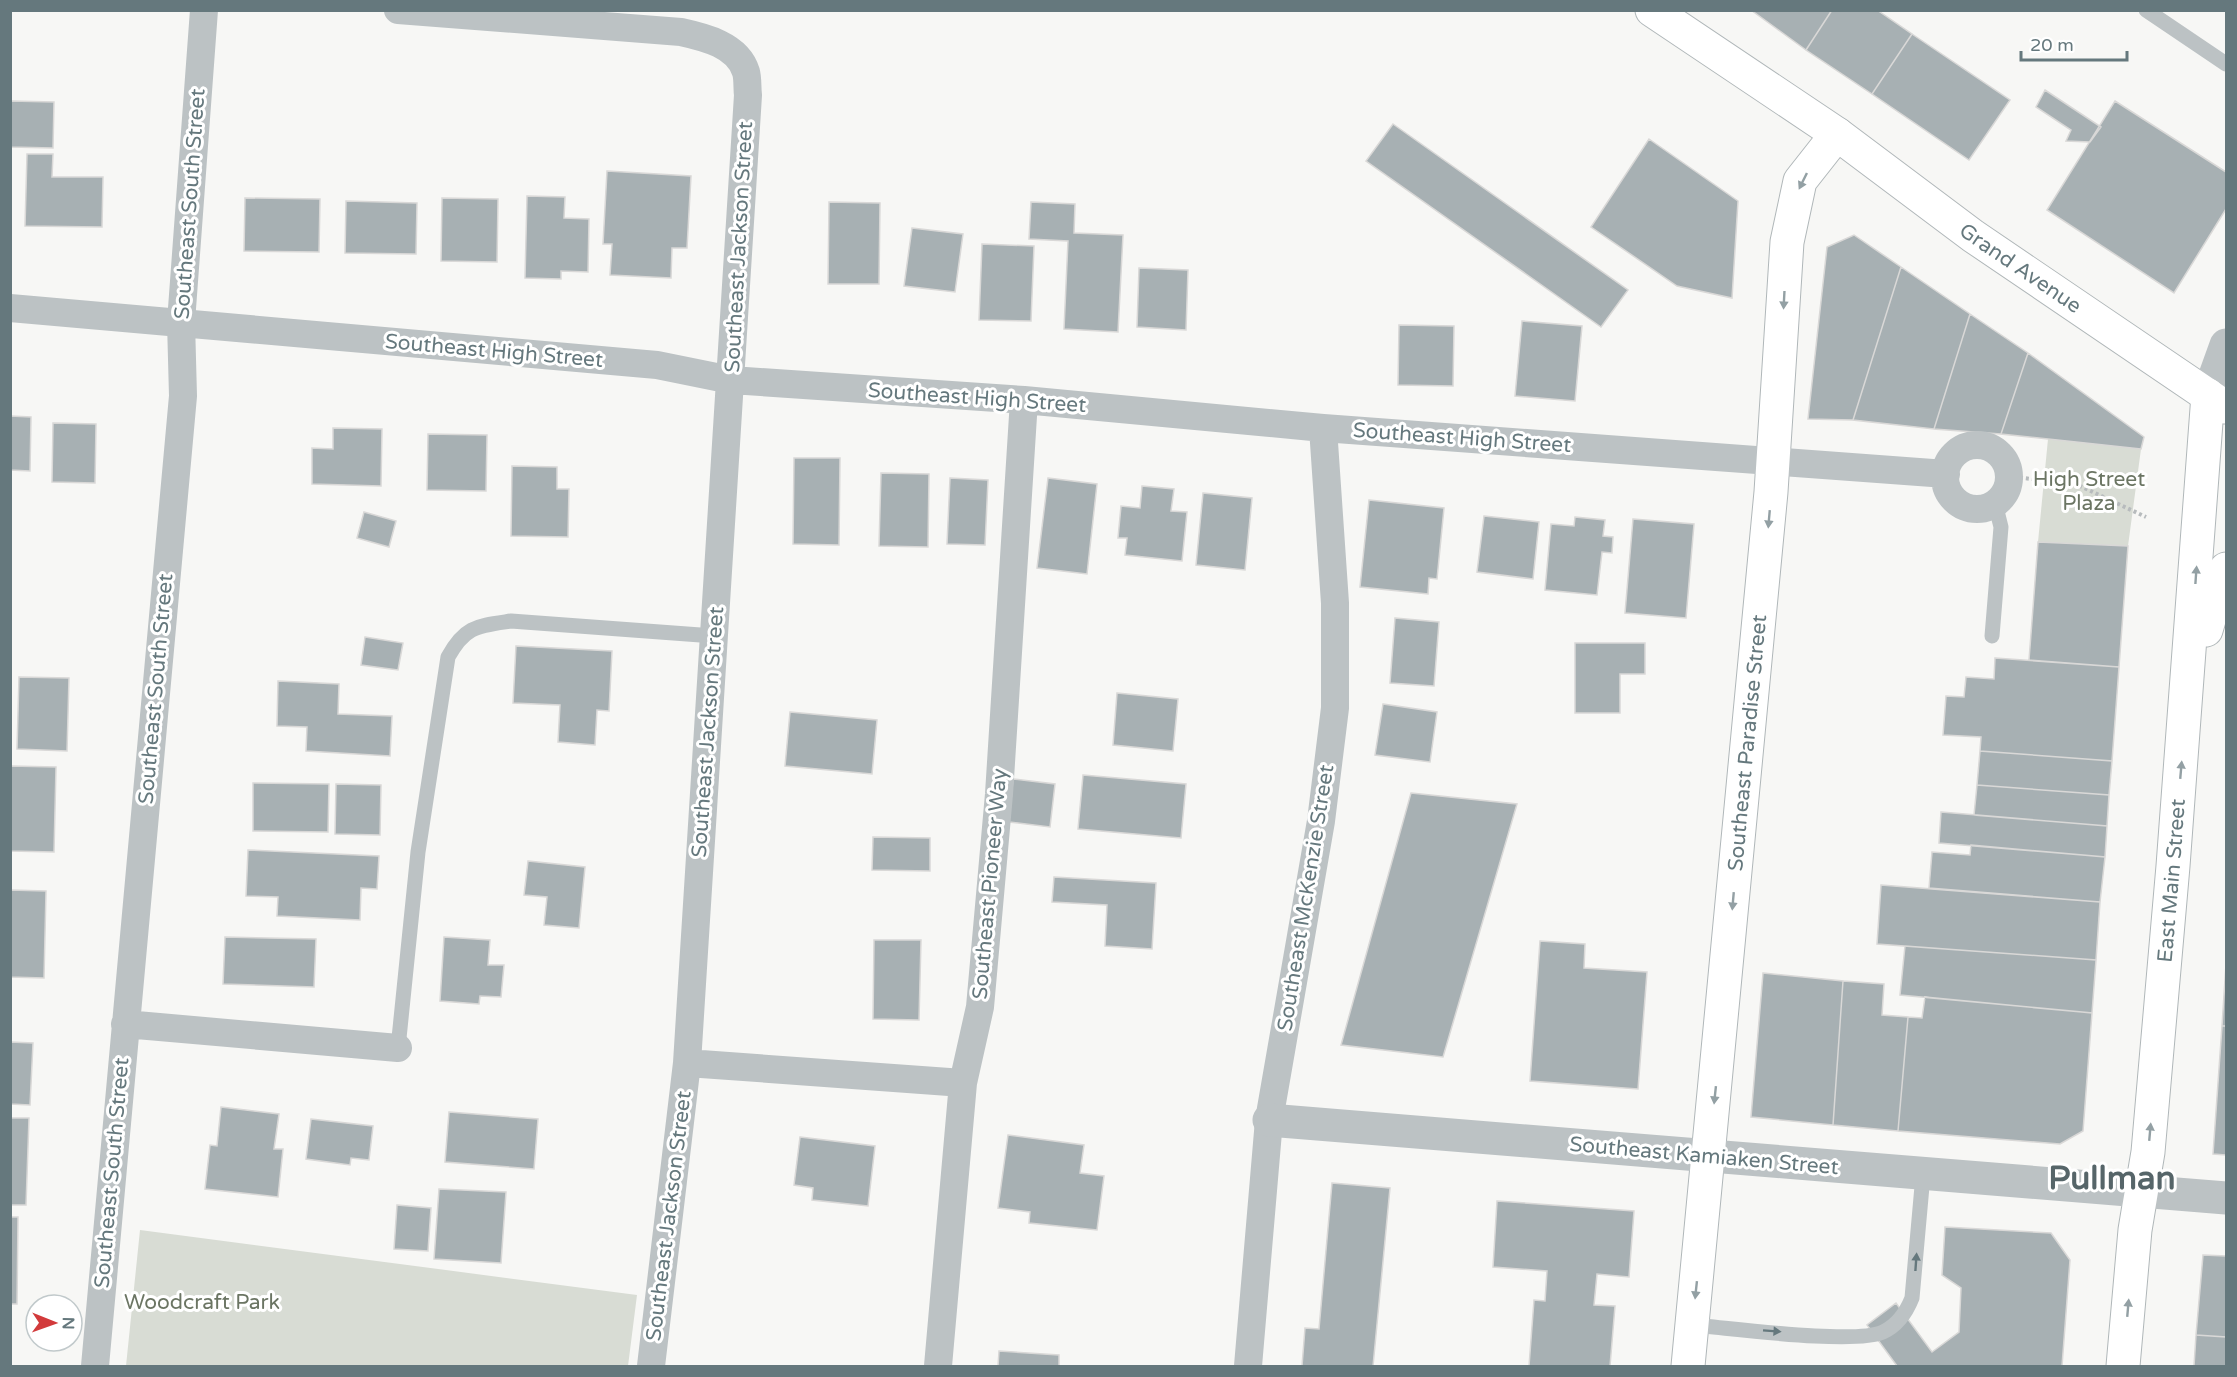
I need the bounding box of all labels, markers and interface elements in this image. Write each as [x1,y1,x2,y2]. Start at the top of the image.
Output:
scale bar [2021,24,2128,62]
text: 20 m [2030,34,2074,56]
street label: Southeast South Street [169,88,211,320]
street label: Southeast Jackson Street [720,121,758,373]
one-way arrow [1798,172,1808,190]
street label: Grand Avenue [1954,218,2086,319]
one-way arrow [1779,291,1788,310]
street label: Southeast High Street [384,329,604,373]
street label: Southeast High Street [867,378,1087,418]
street label: Southeast High Street [1352,418,1572,458]
park label: High Street Plaza [2033,467,2145,516]
one-way arrow [1764,510,1774,529]
one-way arrow [2191,565,2200,584]
street label: Southeast South Street [133,573,179,805]
street label: Southeast Jackson Street [687,606,729,858]
street label: Southeast Paradise Street [1723,613,1772,872]
one-way arrow [2176,761,2186,780]
street label: Southeast McKenzie Street [1273,763,1339,1033]
street label: Southeast Pioneer Way [967,767,1013,1001]
street label: East Main Street [2152,798,2190,964]
one-way arrow [1728,892,1738,911]
street label: Southeast South Street [89,1057,135,1289]
one-way arrow [1710,1086,1720,1105]
street label: Southeast Jackson Street [641,1090,697,1342]
one-way arrow [2145,1122,2154,1141]
street label: Southeast Kamiaken Street [1568,1132,1840,1180]
district label: Pullman [2048,1159,2176,1198]
one-way arrow [1911,1252,1921,1271]
one-way arrow [1691,1280,1701,1299]
park label: Woodcraft Park [124,1290,280,1315]
north arrow [24,1293,84,1353]
one-way arrow [2123,1299,2133,1318]
text: N [58,1317,78,1330]
one-way arrow [1762,1326,1781,1336]

